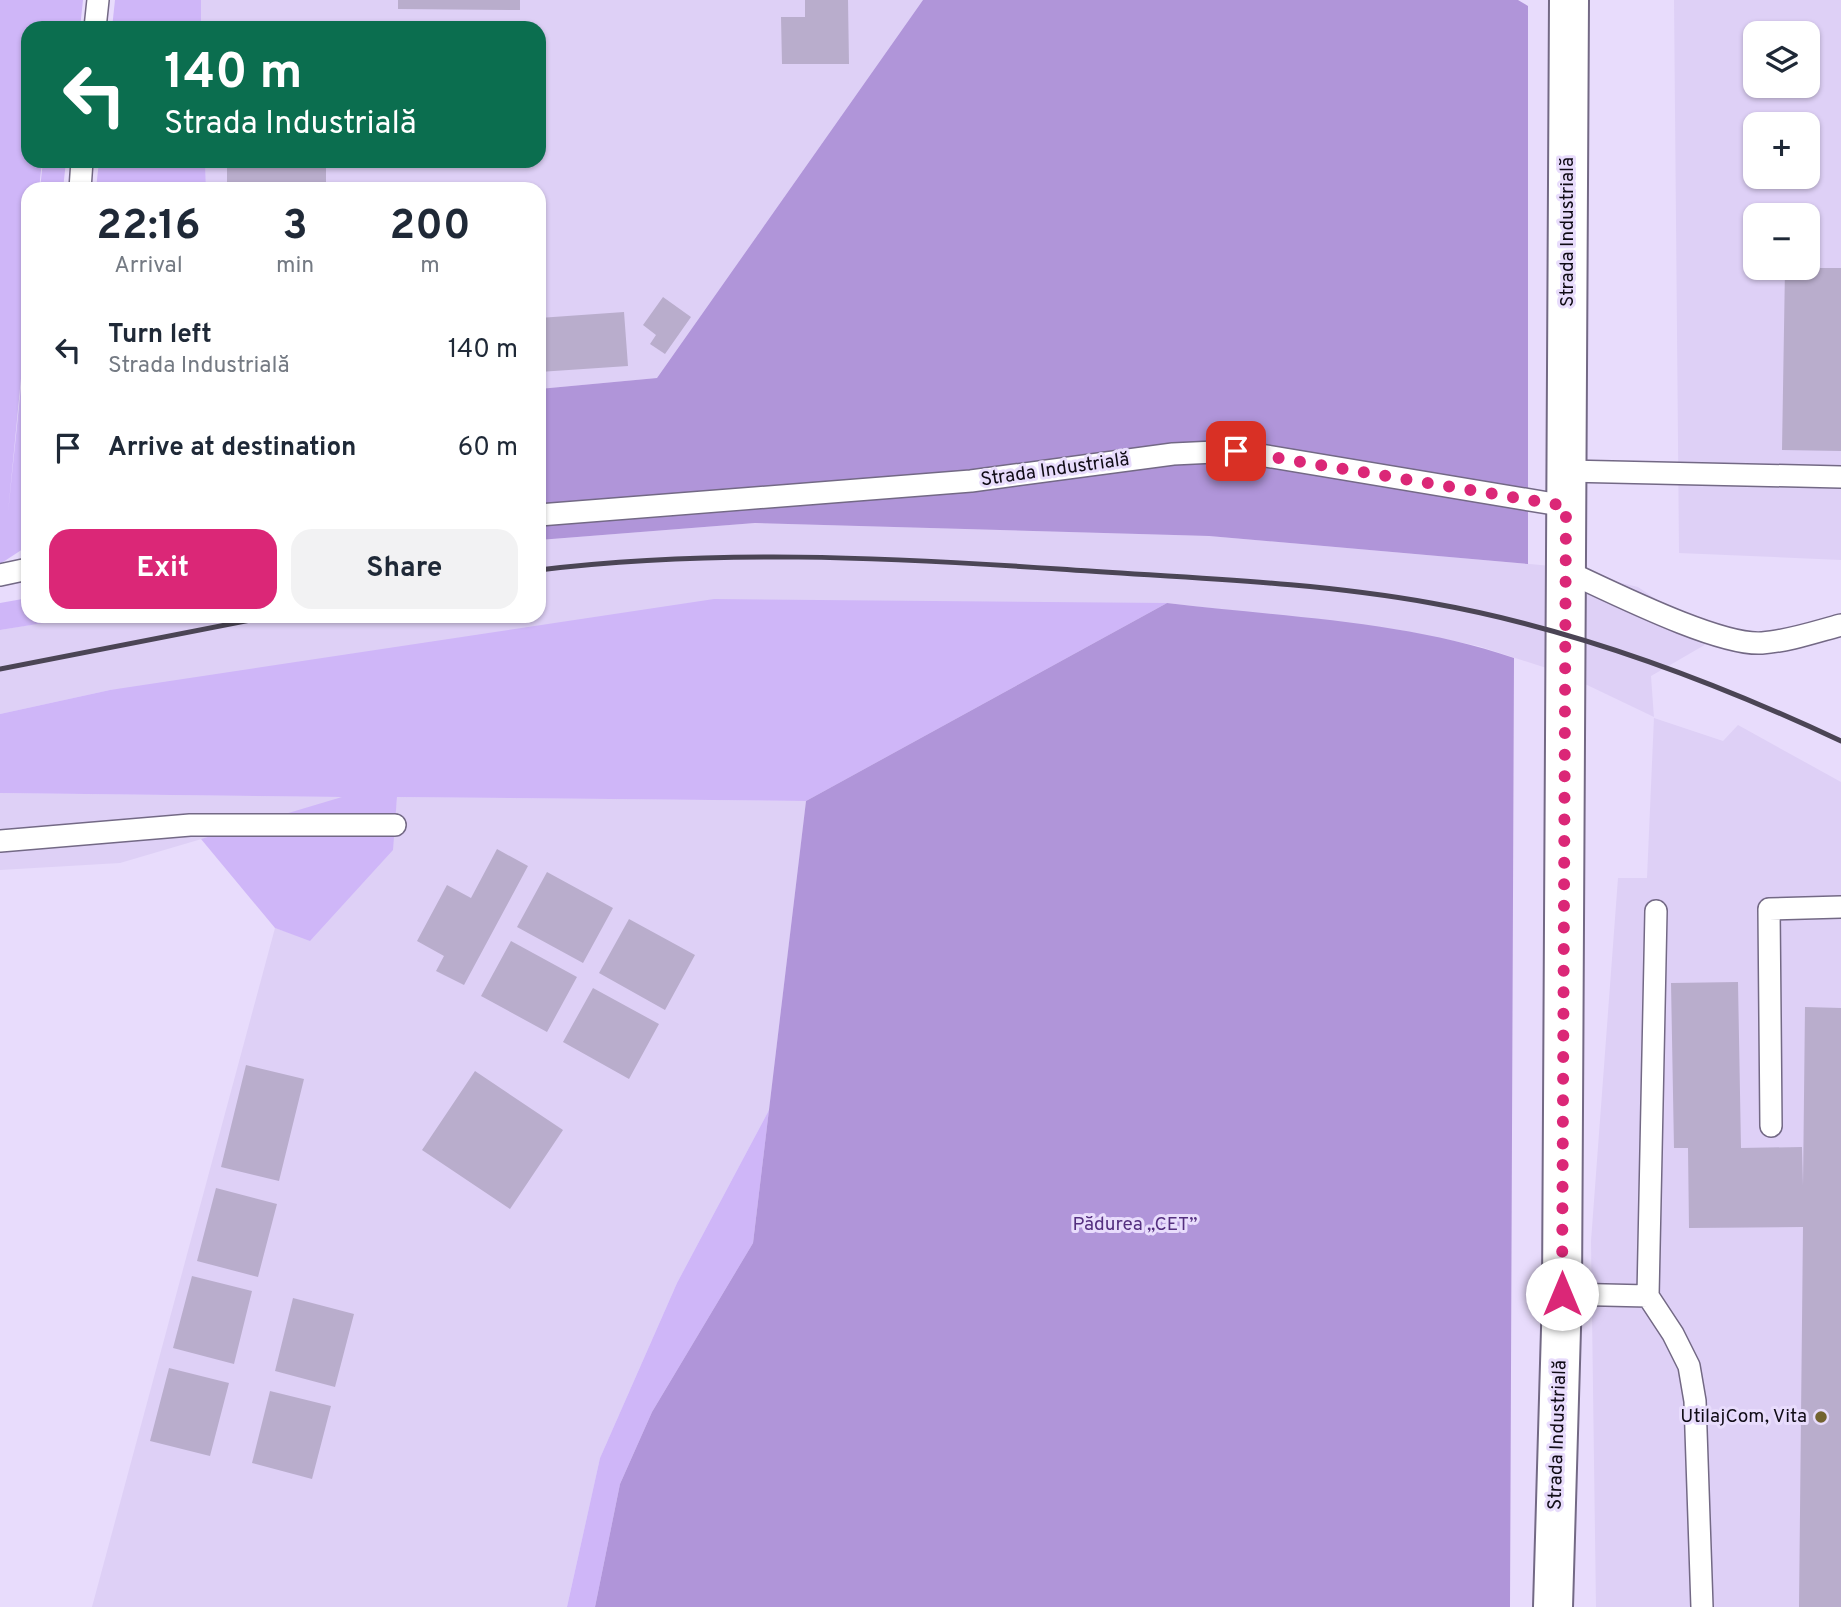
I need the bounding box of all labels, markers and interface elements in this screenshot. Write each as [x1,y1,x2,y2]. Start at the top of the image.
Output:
map controls [1743,21,1820,280]
button: layers [1743,21,1820,98]
text: 140 m [164,44,303,106]
icon: left [49,49,140,140]
text: Strada Industrială [164,105,417,145]
button: + [1743,112,1820,189]
street label: Strada Industrială [1556,157,1580,307]
text: 22:16 [96,201,201,254]
text: 3 [282,201,308,254]
text: 200 [390,201,471,254]
button: − [1743,203,1820,280]
text: Arrival [114,252,183,281]
text: min [276,252,314,281]
text: m [420,252,440,281]
text: Turn left [108,319,212,352]
icon: left [49,331,87,369]
text: 140 m [448,334,518,367]
text: Strada Industrială [108,352,290,381]
pin [1206,421,1266,481]
icon: arrive [49,429,87,467]
text: Arrive at destination [108,432,356,465]
text: 60 m [458,432,518,465]
icon: arrive [1217,432,1255,470]
street label: Strada Industrială [979,448,1131,492]
button: Exit [49,529,277,609]
button: Share [291,529,518,609]
park label: Pădurea „CET” [1072,1213,1198,1237]
position arrow [1525,1257,1599,1331]
street label: Strada Industrială [1543,1360,1573,1510]
place label: UtilajCom, Vita [1680,1405,1807,1429]
marker: UtilajCom, Vita [1813,1409,1829,1425]

